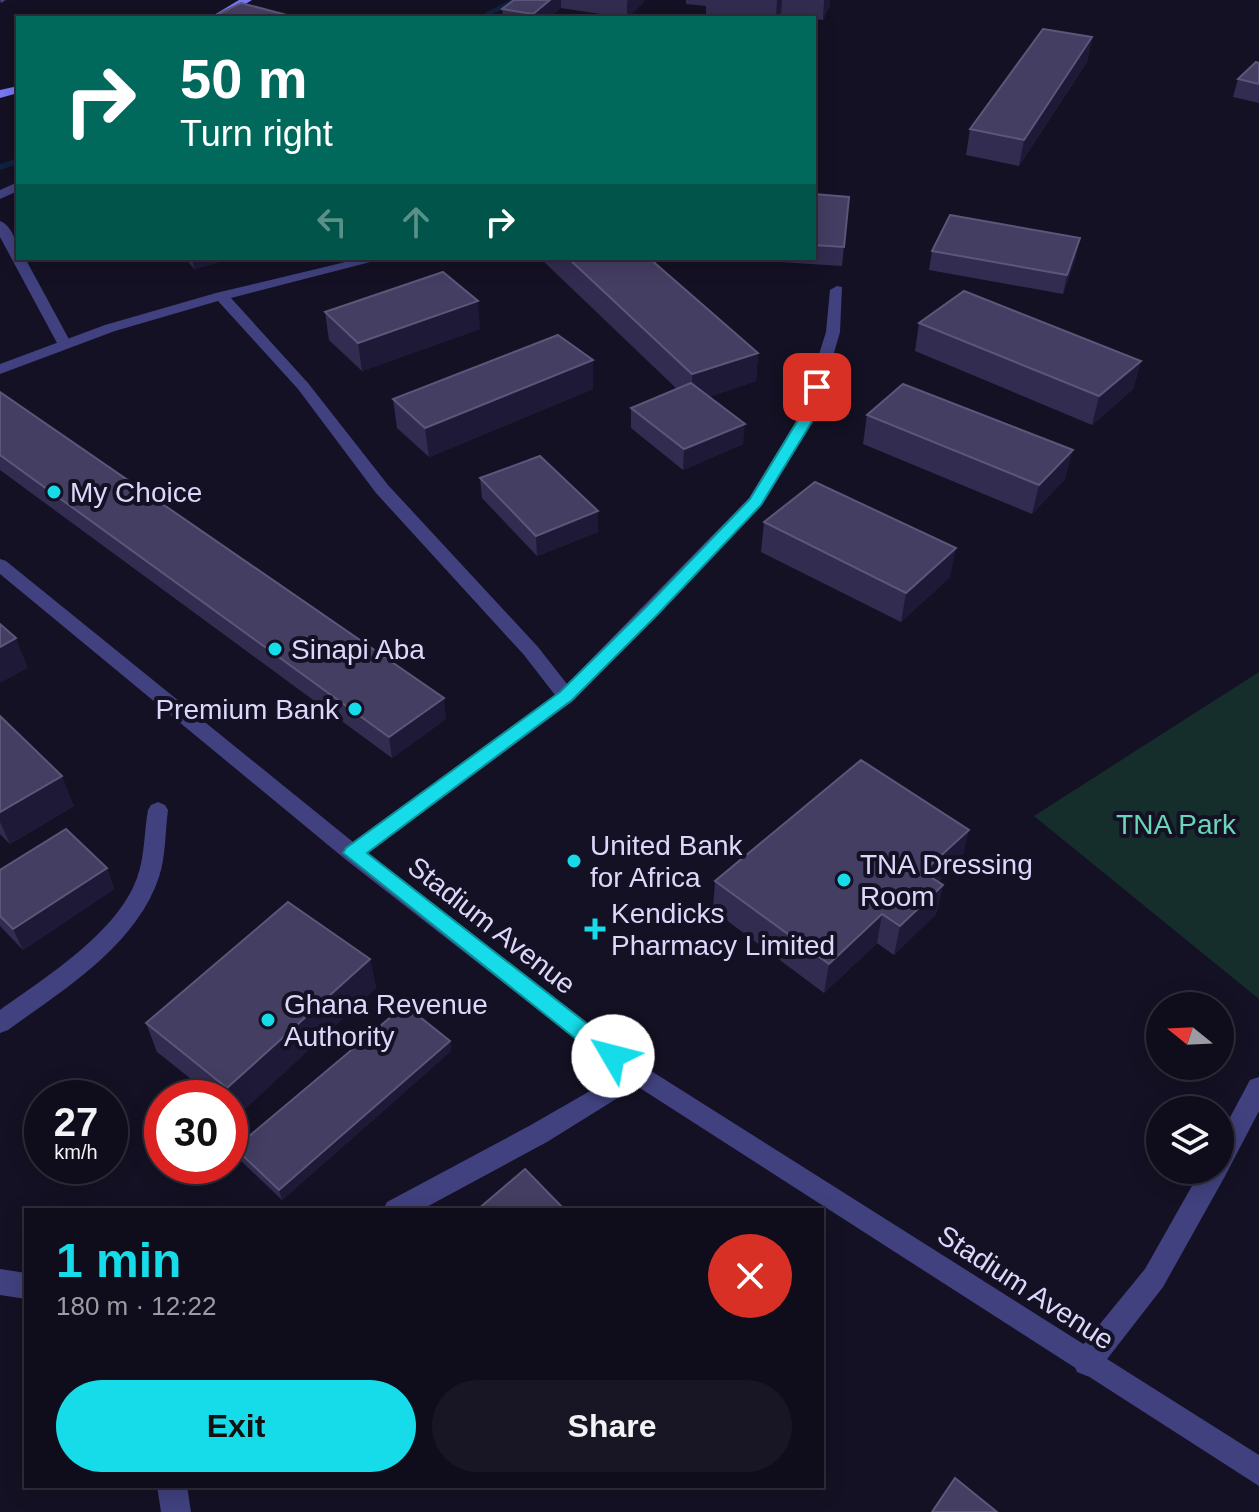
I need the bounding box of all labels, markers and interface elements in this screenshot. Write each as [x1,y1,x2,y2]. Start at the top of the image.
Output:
text: 50 m [180,47,308,110]
icon: right [48,48,152,152]
text: Turn right [180,113,333,154]
icon: left [310,200,354,244]
icon: ahead [394,200,438,244]
icon: right [478,200,522,244]
pin [783,353,851,421]
icon: arrive [795,365,839,409]
place label: My Choice [70,477,202,508]
marker: My Choice [45,483,63,501]
place label: Sinapi Aba [291,634,425,665]
marker: Sinapi Aba [266,640,284,658]
place label: Premium Bank [155,694,340,725]
marker: Premium Bank [346,700,364,718]
park label: TNA Park [1116,809,1237,840]
place label: United Bank for Africa [590,830,744,893]
place label: TNA Dressing Room [860,849,1033,912]
street label: Stadium Avenue [402,851,581,1000]
marker: United Bank for Africa [565,852,583,870]
marker: TNA Dressing Room [835,871,853,889]
place label: Kendicks Pharmacy Limited [611,898,835,961]
marker: Kendicks Pharmacy Limited [586,920,604,938]
place label: Ghana Revenue Authority [284,989,488,1052]
north arrow [1146,992,1234,1080]
map controls [1146,992,1234,1184]
marker: Ghana Revenue Authority [259,1011,277,1029]
position arrow [571,1014,655,1098]
speed limit sign: 30 [144,1080,248,1184]
button: layers [1146,1096,1234,1184]
text: 27 [54,1100,98,1144]
text: km/h [54,1141,98,1163]
street label: Stadium Avenue [932,1219,1119,1356]
text: 1 min [56,1234,181,1287]
button: close [708,1234,792,1318]
text: 180 m · 12:22 [56,1291,216,1321]
button: Exit [56,1380,416,1472]
button: Share [432,1380,792,1472]

